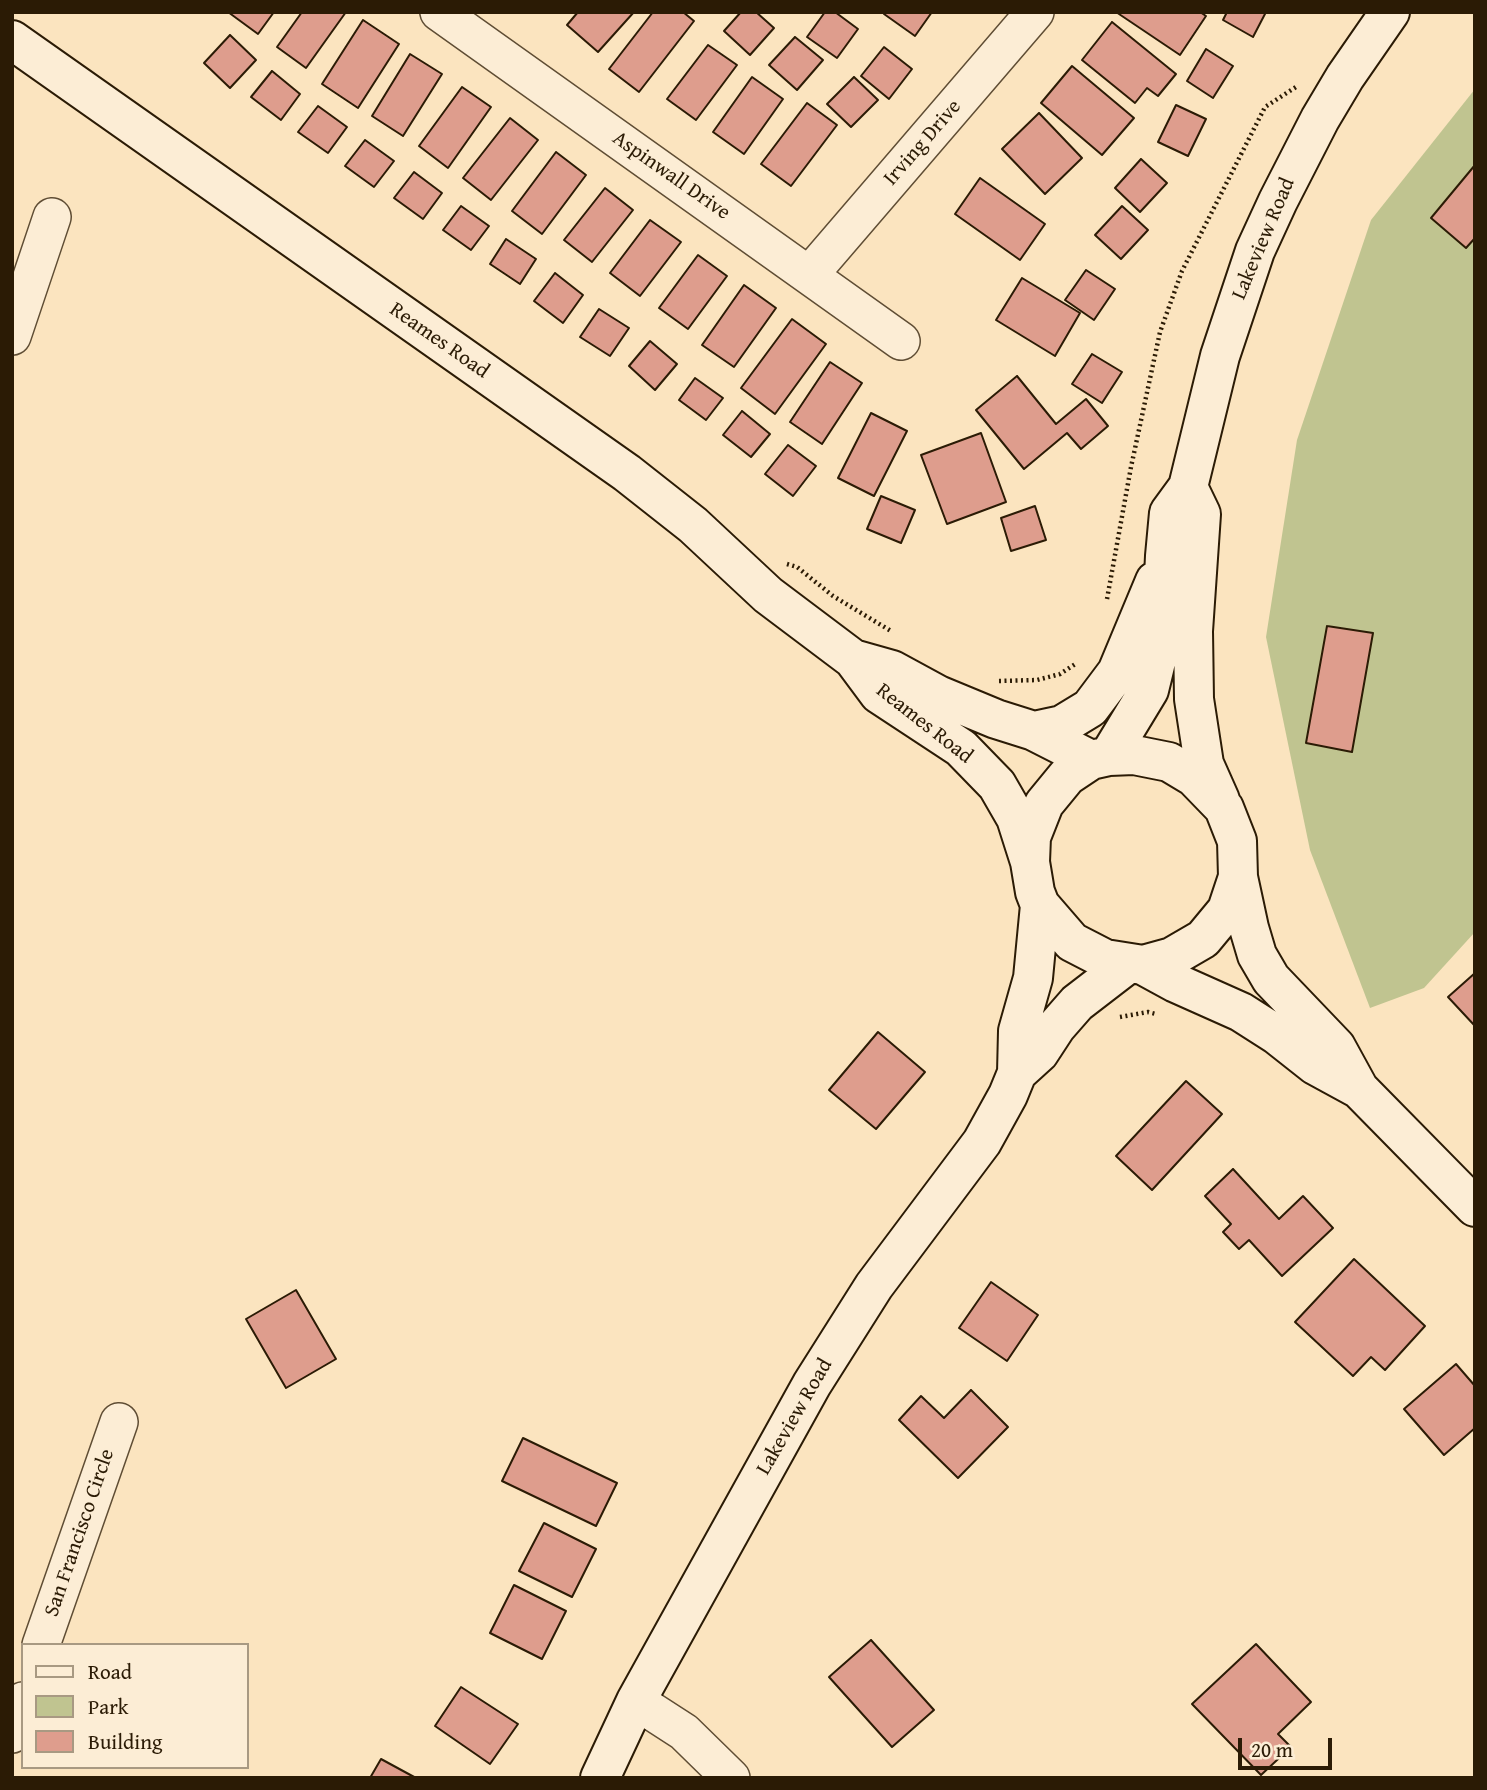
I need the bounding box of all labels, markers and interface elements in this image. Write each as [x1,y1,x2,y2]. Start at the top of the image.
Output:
street label: Irving Drive [879,95,967,191]
street label: Aspinwall Drive [607,126,735,226]
street label: Lakeview Road [1227,174,1301,304]
street label: Reames Road [384,297,494,385]
street label: Reames Road [871,678,977,770]
street label: Lakeview Road [752,1354,838,1480]
street label: San Francisco Circle [40,1446,120,1620]
legend [21,1643,248,1769]
text: Road [88,1656,132,1687]
text: Park [88,1691,129,1722]
scale bar [1242,1724,1336,1768]
text: Building [88,1726,162,1757]
text: 20 m [1251,1734,1293,1765]

